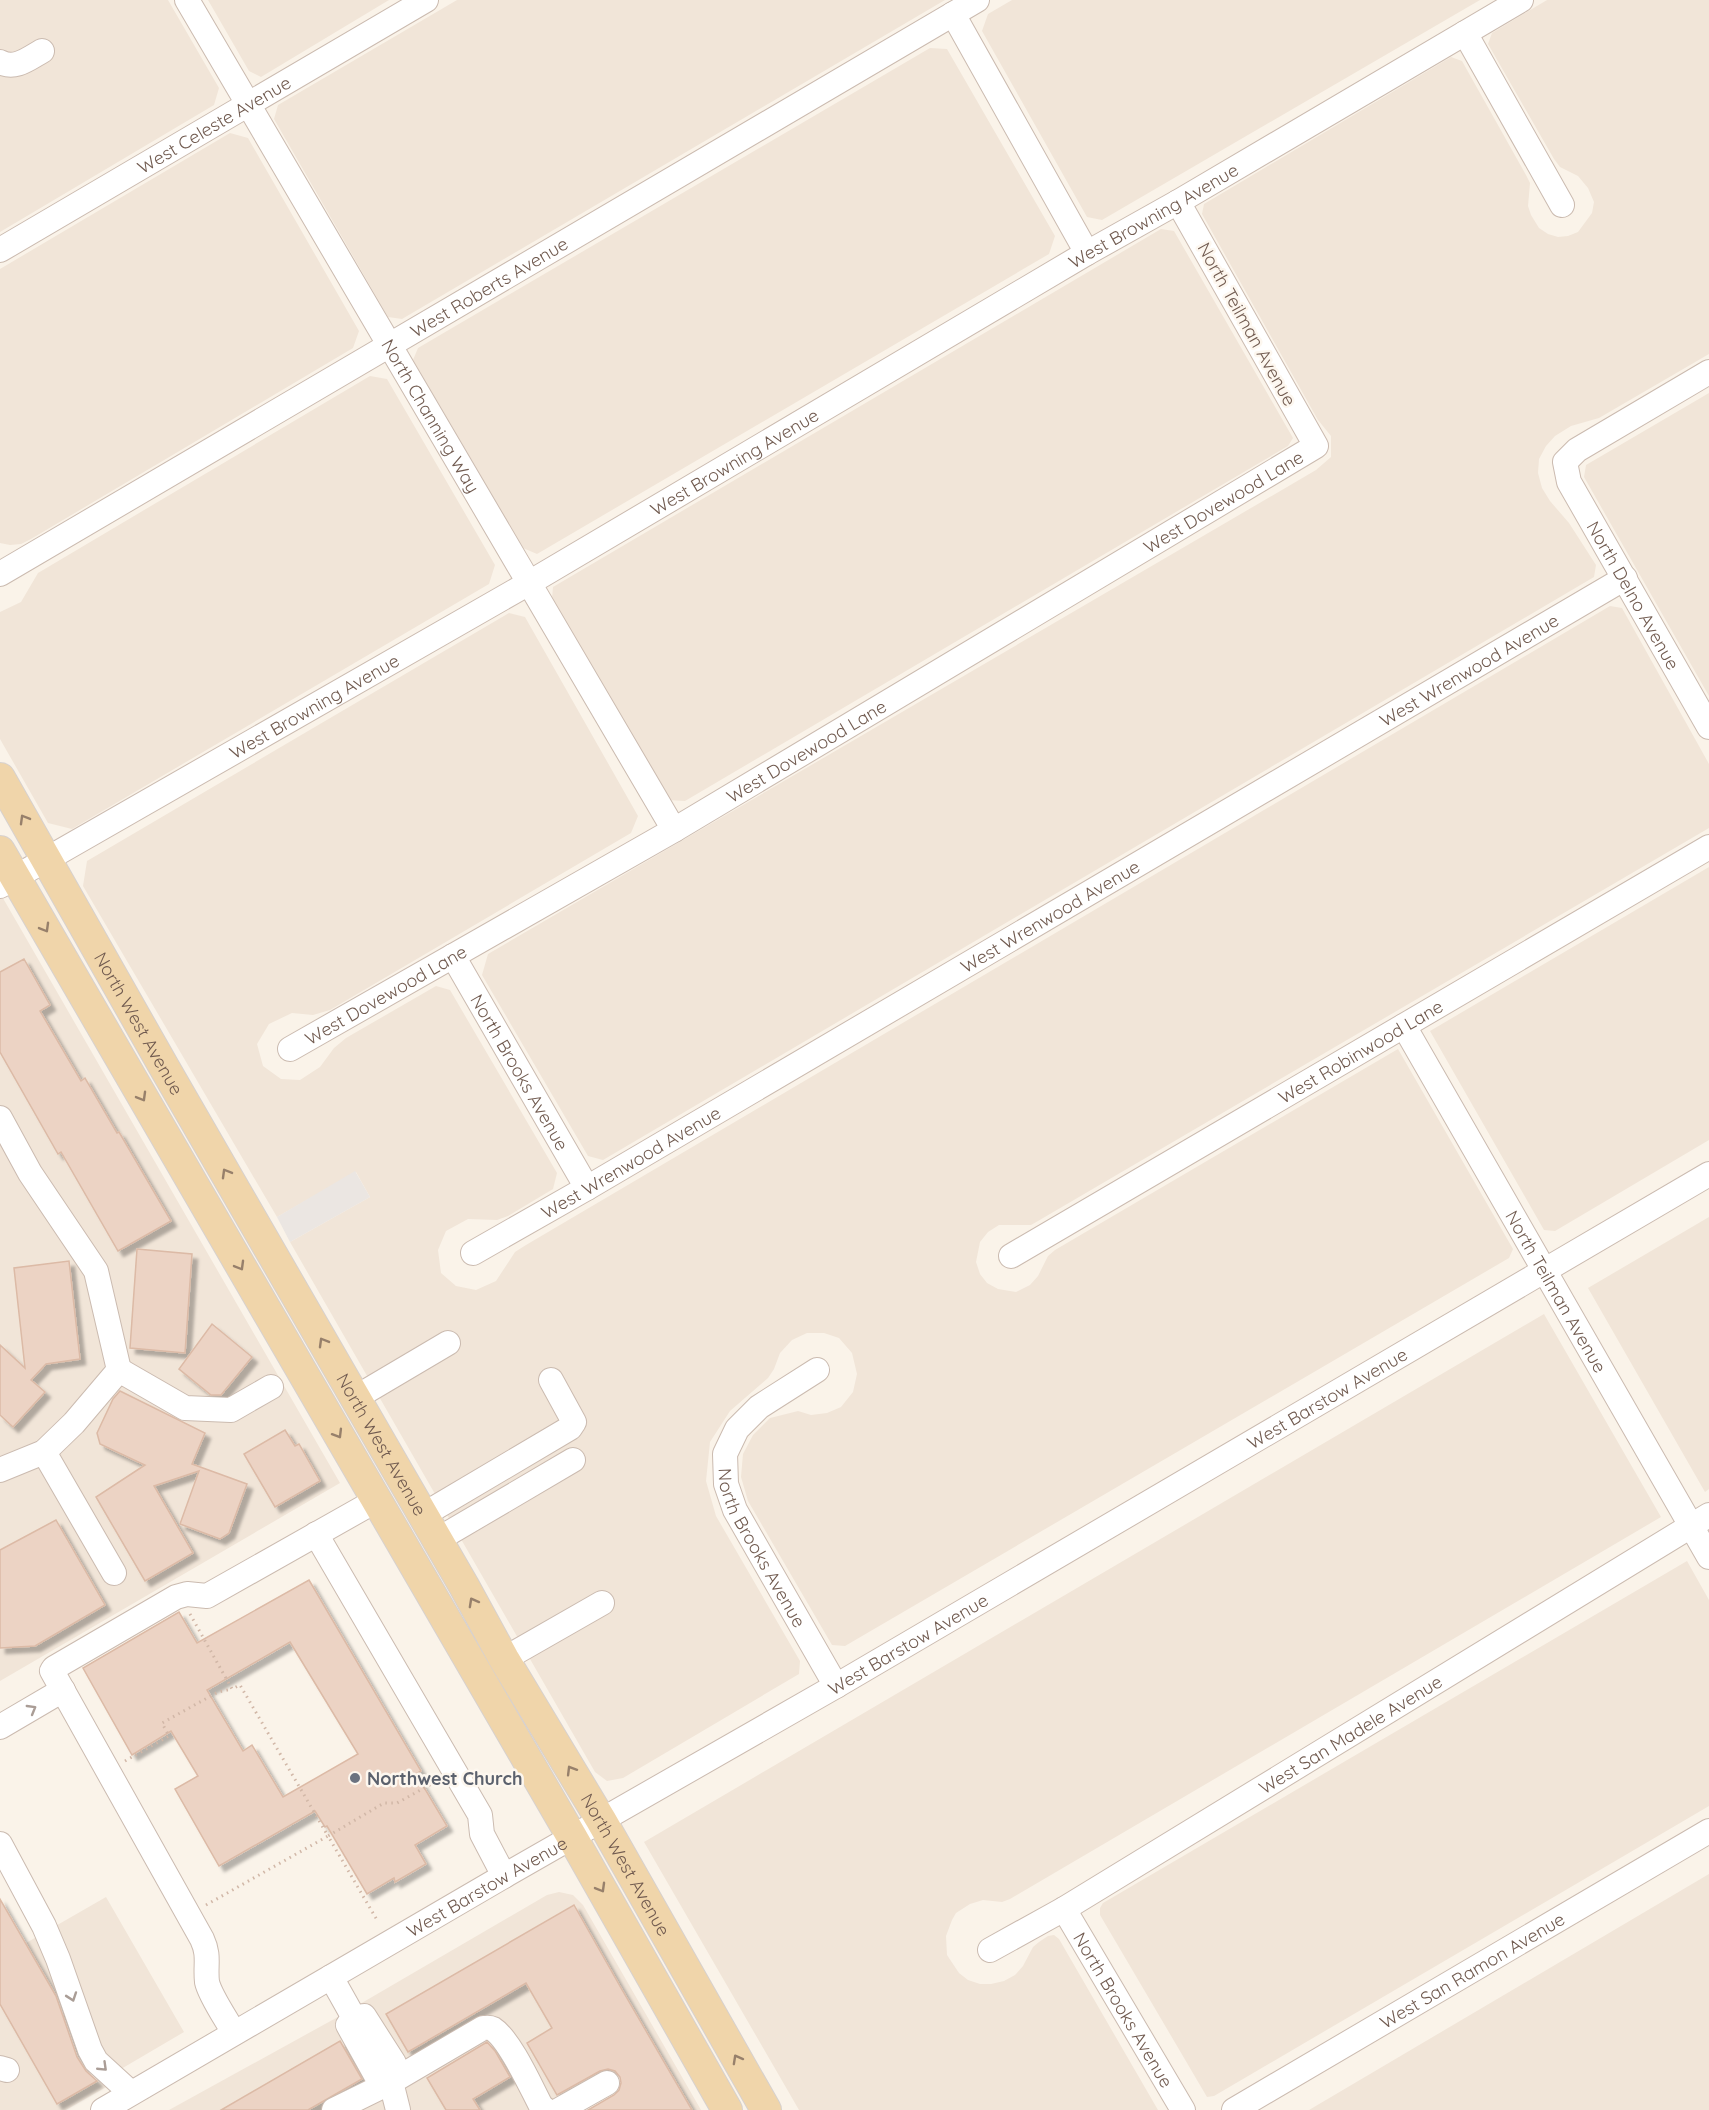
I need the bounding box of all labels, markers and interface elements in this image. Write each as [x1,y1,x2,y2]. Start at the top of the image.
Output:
street label: West Celeste Avenue [133,71,295,178]
street label: West Browning Avenue [1064,158,1242,273]
street label: West Roberts Avenue [406,232,572,342]
street label: North Teilman Avenue [1193,238,1301,410]
street label: North Channing Way [377,335,485,497]
street label: West Browning Avenue [646,403,823,520]
street label: West Dovewood Lane [1139,445,1307,558]
street label: North Delno Avenue [1582,517,1685,674]
street label: West Wrenwood Avenue [1375,608,1563,731]
street label: West Browning Avenue [225,648,403,764]
street label: West Dovewood Lane [722,694,890,808]
one-way arrow [19,815,31,825]
street label: West Wrenwood Avenue [956,854,1144,978]
one-way arrow [37,922,49,932]
street label: West Dovewood Lane [301,939,471,1050]
street label: North West Avenue [90,948,189,1099]
street label: North Brooks Avenue [466,990,574,1154]
street label: West Robinwood Lane [1274,994,1447,1108]
one-way arrow [135,1091,146,1101]
street label: West Wrenwood Avenue [537,1101,725,1223]
one-way arrow [221,1169,233,1179]
street label: North Teilman Avenue [1501,1206,1612,1377]
one-way arrow [232,1260,244,1270]
one-way arrow [319,1338,330,1348]
street label: West Barstow Avenue [1243,1342,1411,1454]
street label: North West Avenue [332,1369,432,1519]
one-way arrow [331,1428,342,1438]
street label: North Brooks Avenue [714,1468,811,1631]
street label: West Barstow Avenue [824,1588,992,1700]
one-way arrow [469,1598,480,1608]
street label: West San Madele Avenue [1254,1669,1446,1799]
one-way arrow [26,1704,36,1716]
one-way arrow [567,1766,579,1776]
place label: Northwest Church [367,1767,522,1790]
marker: Northwest Church [348,1771,362,1785]
street label: North West Avenue [576,1789,676,1940]
street label: West Barstow Avenue [402,1831,571,1942]
one-way arrow [594,1882,605,1892]
street label: West San Ramon Avenue [1375,1907,1569,2033]
street label: North Brooks Avenue [1069,1928,1179,2092]
one-way arrow [64,1991,77,2002]
one-way arrow [733,2055,744,2065]
one-way arrow [96,2060,107,2071]

